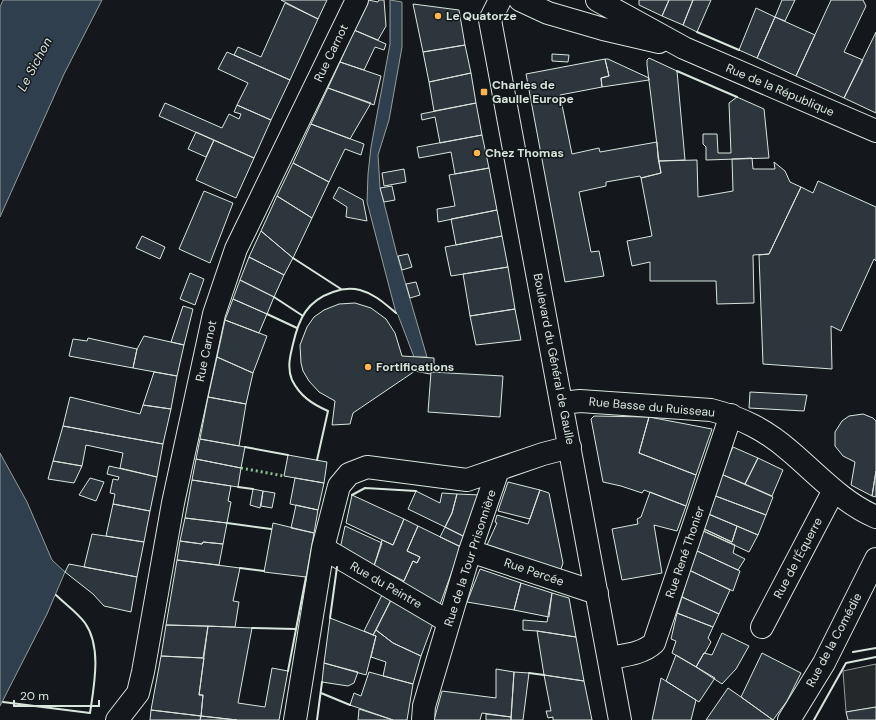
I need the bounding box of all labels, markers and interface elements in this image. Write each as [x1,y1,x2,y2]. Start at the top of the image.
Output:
place label: Le Quatorze [446,8,517,24]
marker: Le Quatorze [433,11,443,21]
street label: Rue Carnot [310,21,352,84]
water label: Le Sichon [13,34,56,94]
street label: Rue de la République [723,60,837,120]
place label: Charles de Gaulle Europe [492,77,574,107]
marker: Charles de Gaulle Europe [479,87,489,97]
place label: Chez Thomas [485,145,564,161]
marker: Chez Thomas [472,148,482,158]
street label: Boulevard du Général de Gaulle [530,272,579,446]
street label: Rue Carnot [192,319,220,383]
place label: Fortifications [376,359,454,375]
marker: Fortifications [363,362,373,372]
street label: Rue Basse du Ruisseau [588,394,716,420]
street label: Rue de la Tour Prisonnière [440,487,500,629]
street label: Rue René Thonier [662,503,708,600]
street label: Rue de l'Équerre [770,515,826,601]
street label: Rue Percée [502,554,566,590]
street label: Rue du Peintre [347,558,425,612]
street label: Rue de la Comédie [802,590,866,690]
scale bar [14,682,99,708]
text: 20 m [20,688,49,704]

